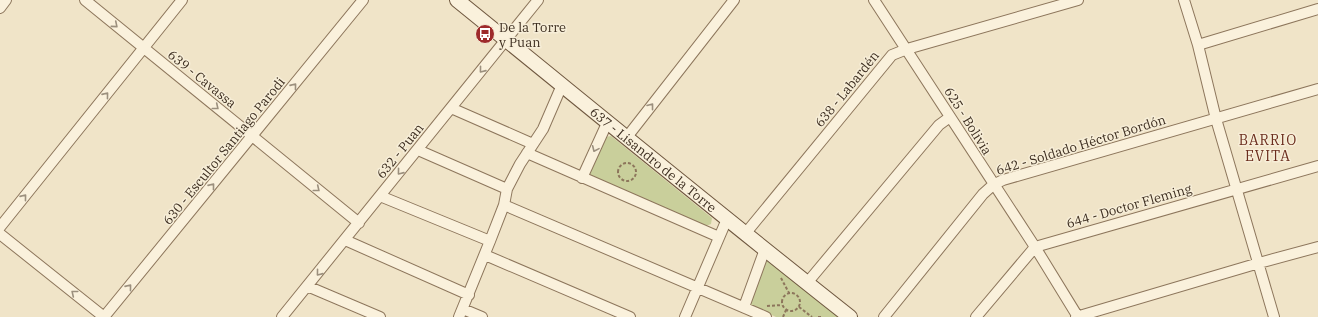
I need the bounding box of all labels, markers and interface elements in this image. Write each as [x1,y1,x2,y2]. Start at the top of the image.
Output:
place label: De la Torre y Puan [499,19,566,51]
one-way arrow [110,20,118,27]
bus stop icon: De la Torre y Puan [474,23,496,45]
street label: 639 - Cavassa [164,46,240,112]
street label: 638 - Labardén [811,47,883,131]
one-way arrow [479,66,486,73]
street label: 630 - Escultor Santiago Parodi [159,74,289,228]
one-way arrow [289,83,296,90]
street label: 625 - Bolivia [940,84,996,158]
one-way arrow [101,93,108,100]
one-way arrow [211,102,218,109]
street label: 637 - Lisandro de la Torre [587,103,720,216]
one-way arrow [646,104,653,111]
street label: 642 - Soldado Héctor Bordón [994,111,1168,179]
street label: 632 - Puan [373,120,427,182]
district label: BARRIO EVITA [1239,131,1297,165]
one-way arrow [592,145,600,153]
one-way arrow [398,167,405,174]
street label: 644 - Doctor Fleming [1064,180,1194,232]
one-way arrow [207,184,214,191]
one-way arrow [312,184,319,191]
one-way arrow [20,194,27,201]
one-way arrow [316,268,323,275]
one-way arrow [125,284,132,291]
one-way arrow [71,290,78,297]

